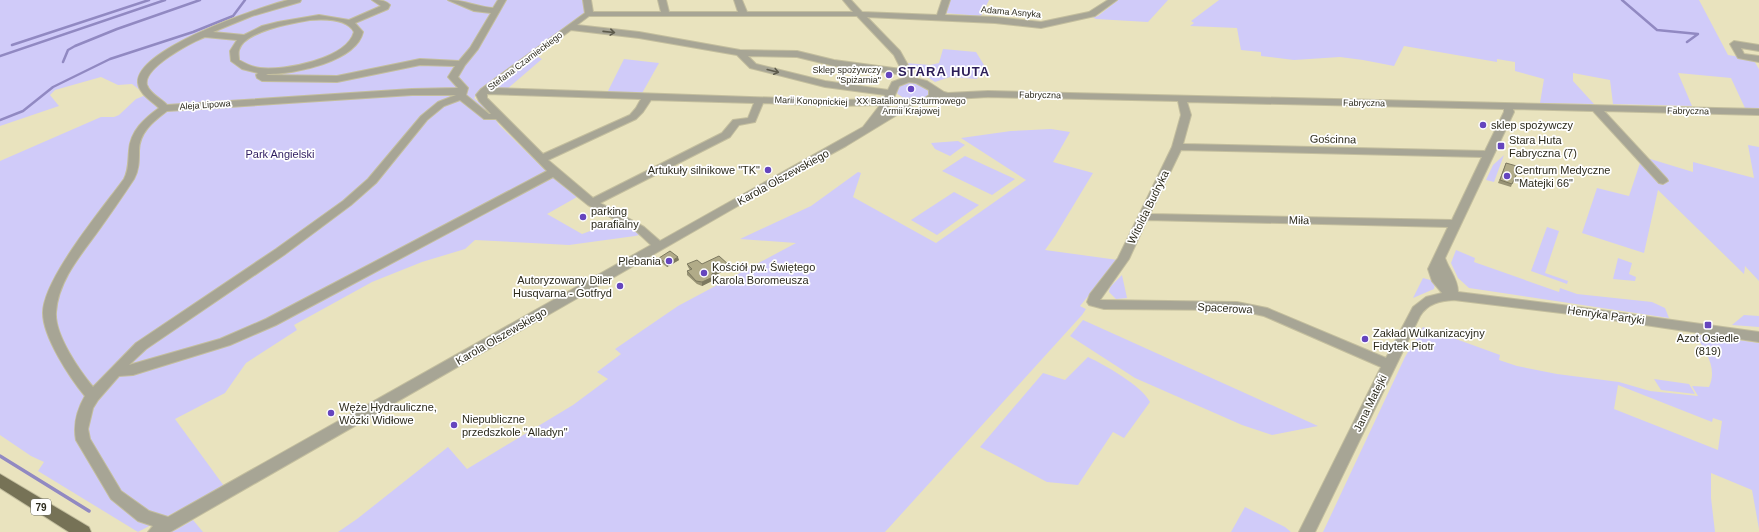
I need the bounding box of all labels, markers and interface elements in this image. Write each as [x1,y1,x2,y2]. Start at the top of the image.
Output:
street label: Adama Asnyka [981,4,1041,20]
one-way arrow [602,28,615,35]
street label: Stefana Czarnieckiego [486,30,564,92]
district label: STARA HUTA [898,64,990,79]
place label: Sklep spożywczy "Spiżarnia" [812,65,881,85]
one-way arrow [766,68,779,75]
marker: Sklep spożywczy "Spiżarnia" [884,70,894,80]
marker: XX Batalionu Szturmowego Armii Krajowej [906,84,916,94]
street label: Fabryczna [1019,90,1061,100]
street label: Marii Konopnickiej [774,95,848,107]
place label: XX Batalionu Szturmowego Armii Krajowej [856,96,966,116]
street label: Aleja Lipowa [179,98,231,112]
street label: Fabryczna [1343,98,1385,108]
street label: Fabryczna [1667,106,1709,116]
place label: sklep spożywczy [1491,119,1573,131]
marker: sklep spożywczy [1478,120,1488,130]
street label: Gościnna [1310,133,1357,145]
place label: Stara Huta Fabryczna (7) [1509,134,1577,159]
marker: Stara Huta Fabryczna (7) [1496,141,1506,151]
street label: Karola Olszewskiego [735,147,831,207]
park label: Park Angielski [245,148,315,160]
place label: Artukuły silnikowe "TK" [648,164,760,176]
place label: Centrum Medyczne "Matejki 66" [1515,164,1610,189]
marker: Artukuły silnikowe "TK" [763,165,773,175]
street label: Witolda Budryka [1125,168,1171,246]
marker: Centrum Medyczne "Matejki 66" [1502,171,1512,181]
place label: parking parafialny [591,205,639,230]
marker: parking parafialny [578,212,588,222]
street label: Miła [1289,214,1310,226]
place label: Plebania [618,255,662,267]
marker: Plebania [664,256,674,266]
place label: Kościół pw. Świętego Karola Boromeusza [712,261,815,286]
marker: Kościół pw. Świętego Karola Boromeusza [699,268,709,278]
place label: Autoryzowany Diler Husqvarna - Gotfryd [513,274,612,299]
marker: Autoryzowany Diler Husqvarna - Gotfryd [615,281,625,291]
street label: Spacerowa [1197,301,1254,315]
street label: Henryka Partyki [1567,304,1645,326]
street label: Karola Olszewskiego [454,305,548,367]
marker: Azot Osiedle (819) [1703,320,1713,330]
place label: Zakład Wulkanizacyjny Fidytek Piotr [1373,327,1485,352]
place label: Azot Osiedle (819) [1677,332,1739,357]
marker: Zakład Wulkanizacyjny Fidytek Piotr [1360,334,1370,344]
street label: Jana Matejki [1351,373,1389,433]
place label: Węże Hydrauliczne, Wózki Widłowe [339,401,437,426]
marker: Węże Hydrauliczne, Wózki Widłowe [326,408,336,418]
place label: Niepubliczne przedszkole "Alladyn" [462,413,568,438]
marker: Niepubliczne przedszkole "Alladyn" [449,420,459,430]
road number: 79 [31,499,51,515]

